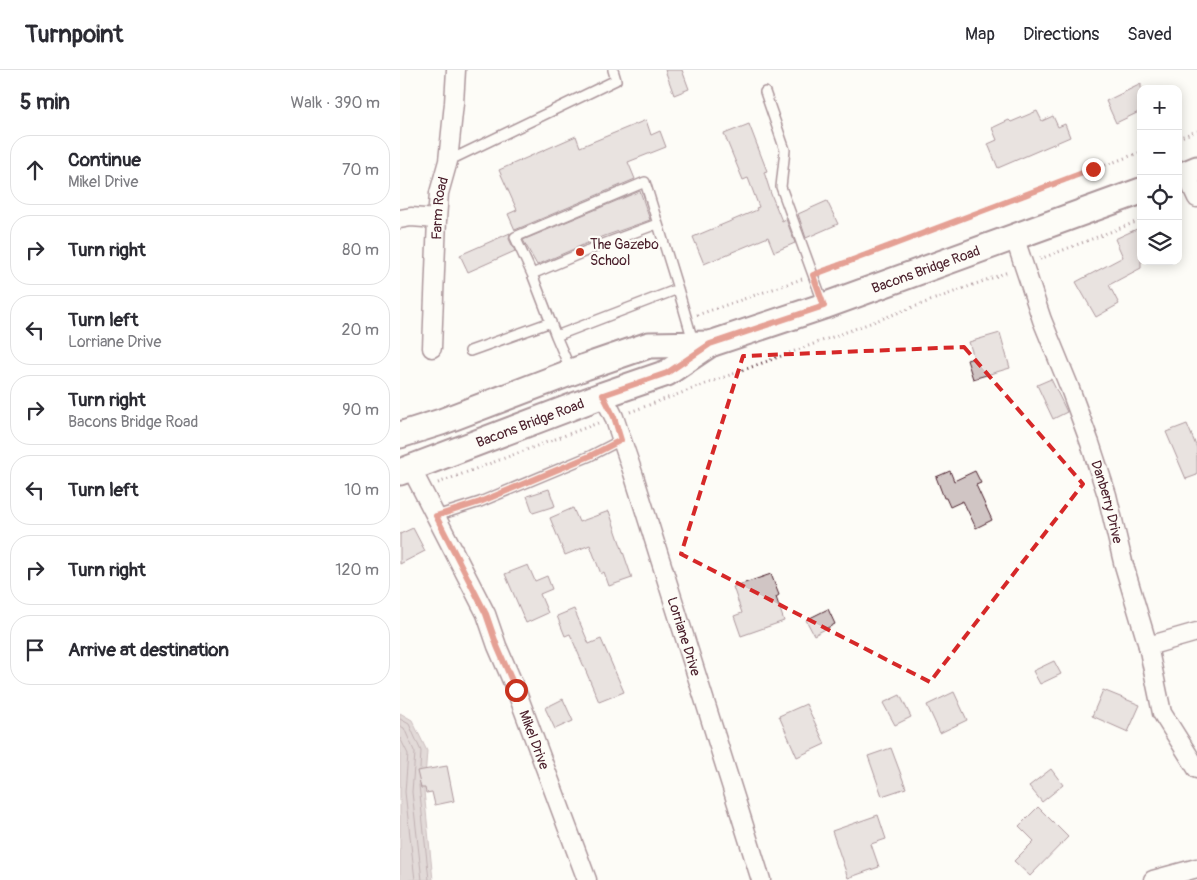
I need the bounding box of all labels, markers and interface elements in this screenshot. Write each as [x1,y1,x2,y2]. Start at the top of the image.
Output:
text: Turnpoint [25,20,123,49]
text: Map [965,23,995,46]
text: Directions [1023,23,1099,46]
text: Saved [1127,23,1172,46]
map controls [1137,85,1182,265]
button: + [1137,85,1182,130]
text: 5 min [20,89,70,116]
text: Walk · 390 m [291,93,380,113]
button: − [1137,130,1182,175]
text: Continue [68,148,141,172]
icon: ahead [21,156,49,184]
route end [1082,158,1105,181]
text: 70 m [342,160,379,180]
text: Mikel Drive [68,172,138,192]
street label: Farm Road [428,175,452,240]
button: locate [1137,175,1182,220]
button: layers [1137,220,1182,265]
icon: right [21,236,49,264]
place label: The Gazebo School [590,236,659,269]
text: Turn right [68,238,146,262]
text: 80 m [342,240,379,260]
street label: Bacons Bridge Road [869,242,983,297]
marker: The Gazebo School [574,246,586,258]
text: Turn left [68,308,138,332]
icon: left [21,316,49,344]
text: 20 m [341,320,379,340]
text: Lorriane Drive [68,332,161,352]
text: Turn right [68,388,146,412]
street label: Bacons Bridge Road [474,395,587,451]
icon: right [21,396,49,424]
text: 90 m [342,400,379,420]
text: Bacons Bridge Road [68,412,198,432]
street label: Danberry Drive [1087,458,1126,545]
icon: left [21,476,49,504]
text: Turn left [68,478,138,502]
text: 10 m [344,480,379,500]
icon: right [21,556,49,584]
text: Turn right [68,558,146,582]
text: 120 m [335,560,379,580]
street label: Lorriane Drive [664,595,704,678]
icon: arrive [21,636,49,664]
text: Arrive at destination [68,638,229,662]
route start [505,679,528,702]
street label: Mikel Drive [515,708,553,772]

